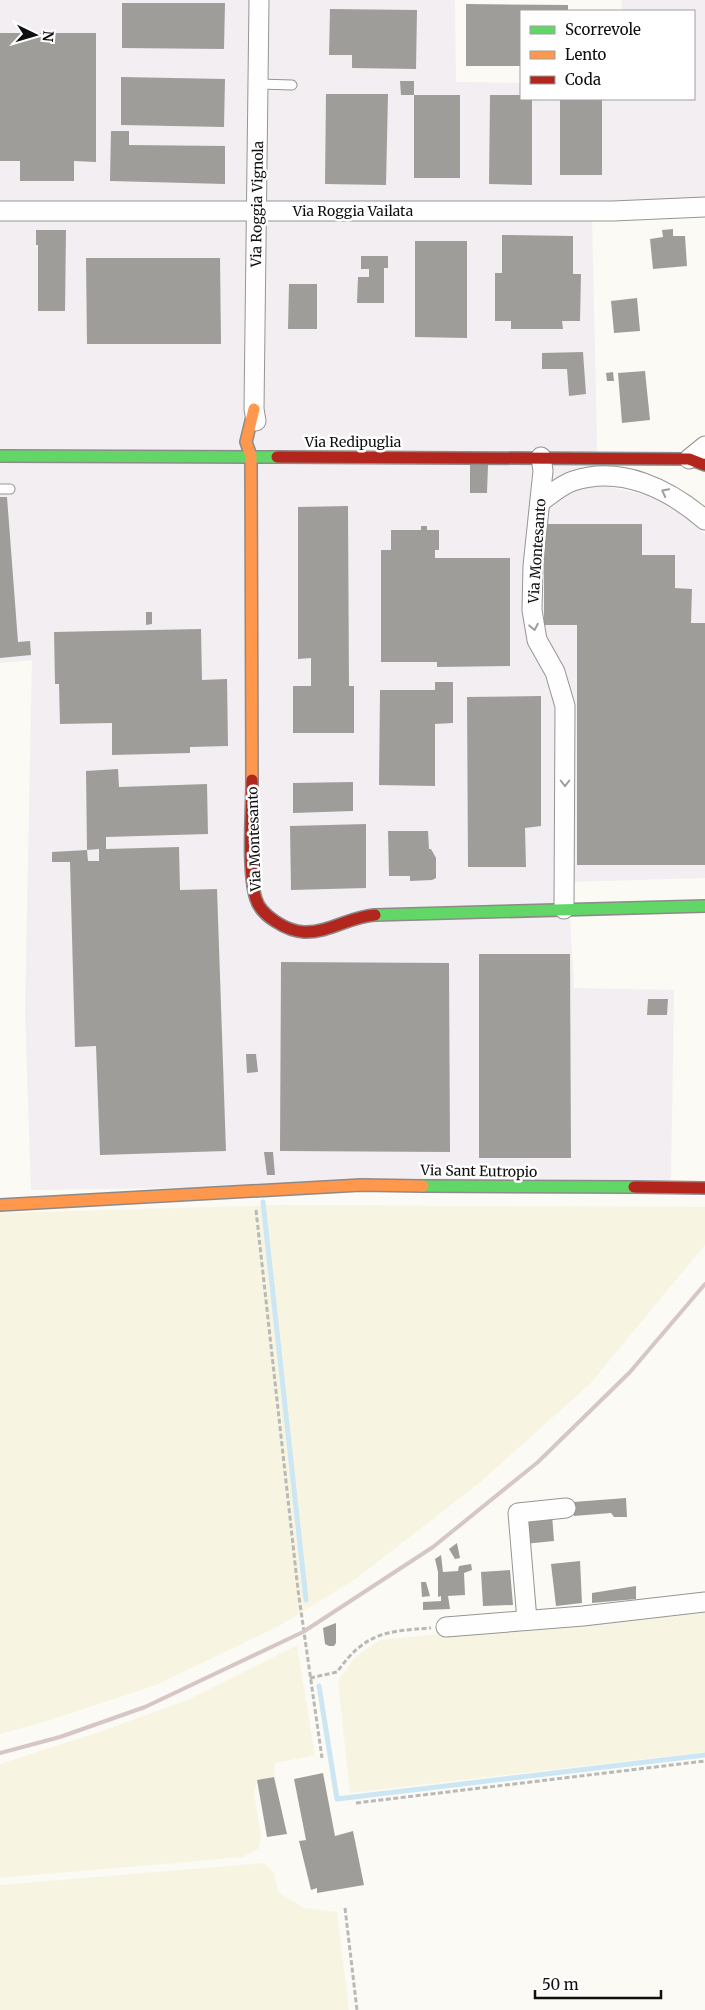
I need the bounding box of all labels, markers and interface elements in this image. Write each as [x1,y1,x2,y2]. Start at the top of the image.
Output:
north arrow [10,10,60,60]
legend [520,10,695,100]
text: Scorrevole [565,20,641,39]
text: N [39,30,57,42]
text: Lento [565,45,607,64]
text: Coda [565,70,601,89]
street label: Via Roggia Vignola [247,140,267,268]
street label: Via Roggia Vailata [292,202,414,220]
street label: Via Redipuglia [304,433,402,451]
one-way arrow [661,488,670,498]
street label: Via Montesanto [524,498,550,605]
one-way arrow [529,623,539,632]
one-way arrow [559,780,570,788]
street label: Via Montesanto [243,786,265,893]
street label: Via Sant Eutropio [420,1161,537,1181]
scale bar [535,1968,661,2000]
text: 50 m [542,1975,579,1994]

